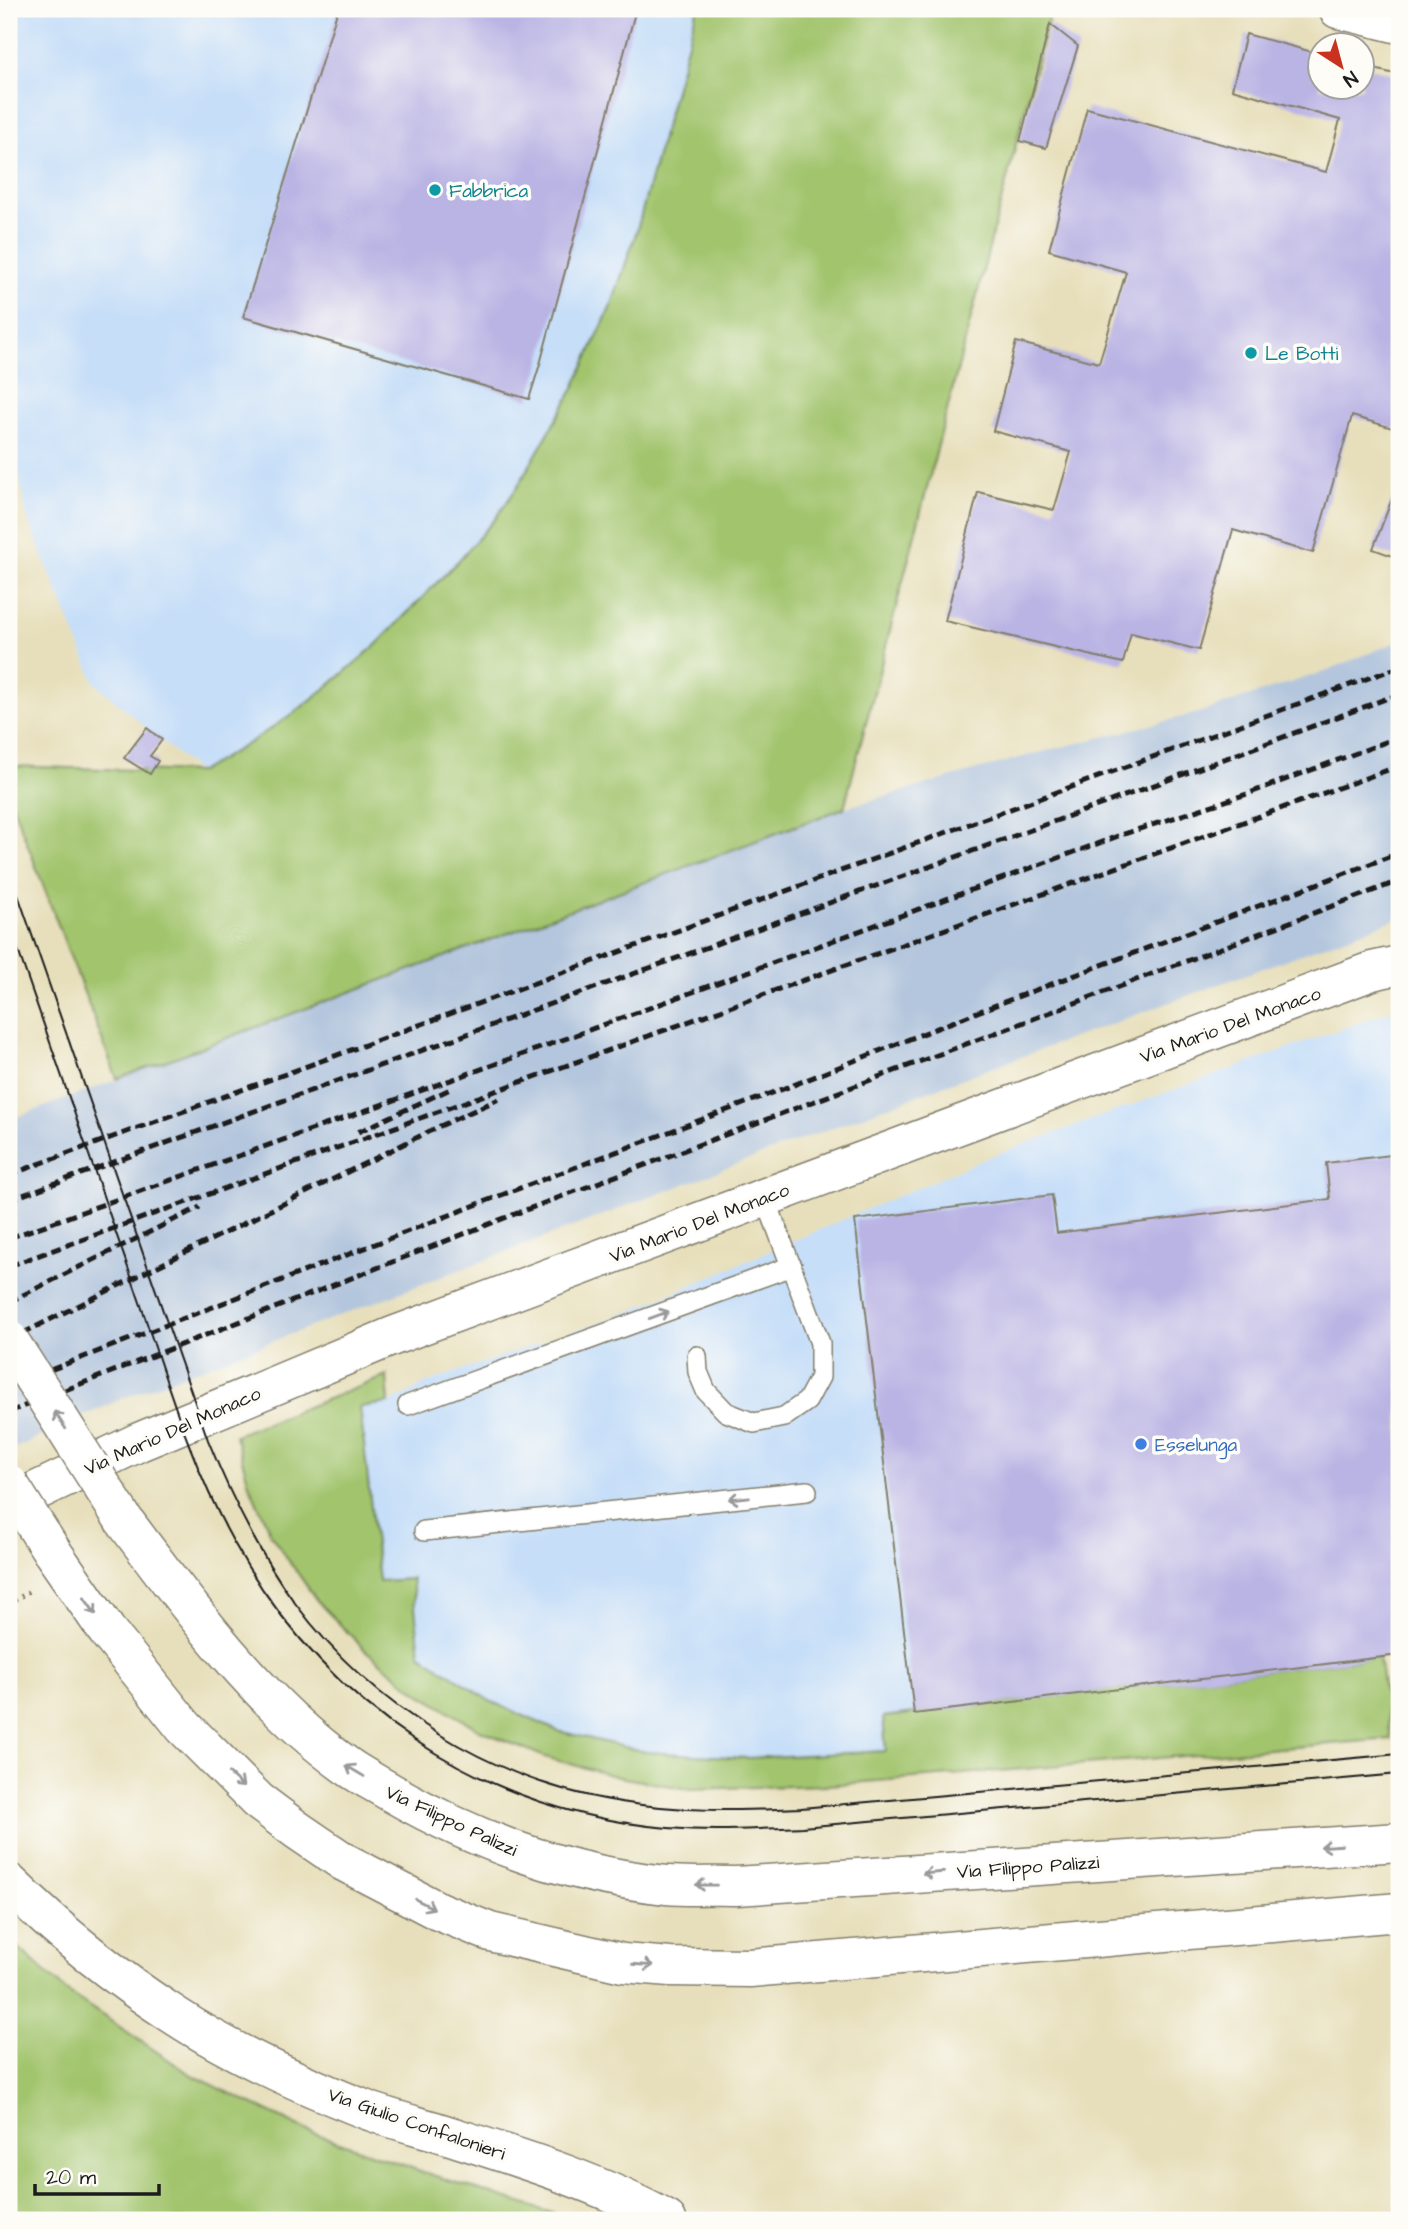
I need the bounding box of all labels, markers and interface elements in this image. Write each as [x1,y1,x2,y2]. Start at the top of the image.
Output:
north arrow [1306,32,1376,102]
text: N [1337,64,1363,93]
place label: Fabbrica [449,178,529,205]
marker: Fabbrica [427,182,443,198]
place label: Le Botti [1265,341,1339,368]
marker: Le Botti [1243,345,1259,361]
street label: Via Mario Del Monaco [1136,980,1325,1071]
street label: Via Mario Del Monaco [606,1177,794,1270]
one-way arrow [648,1308,670,1320]
street label: Via Mario Del Monaco [80,1380,265,1482]
one-way arrow [53,1411,67,1430]
place label: Esselunga [1155,1432,1238,1460]
marker: Esselunga [1133,1436,1149,1452]
one-way arrow [728,1492,751,1505]
one-way arrow [83,1596,97,1615]
one-way arrow [345,1763,365,1777]
one-way arrow [227,1772,245,1788]
street label: Via Filippo Palizzi [381,1779,522,1864]
one-way arrow [1320,1840,1343,1853]
street label: Via Filippo Palizzi [956,1849,1100,1886]
one-way arrow [922,1867,945,1880]
one-way arrow [695,1879,718,1892]
one-way arrow [414,1898,435,1912]
one-way arrow [631,1958,654,1971]
street label: Via Giulio Confalonieri [324,2081,509,2168]
scale bar [35,2152,159,2196]
text: 20 m [46,2163,97,2192]

